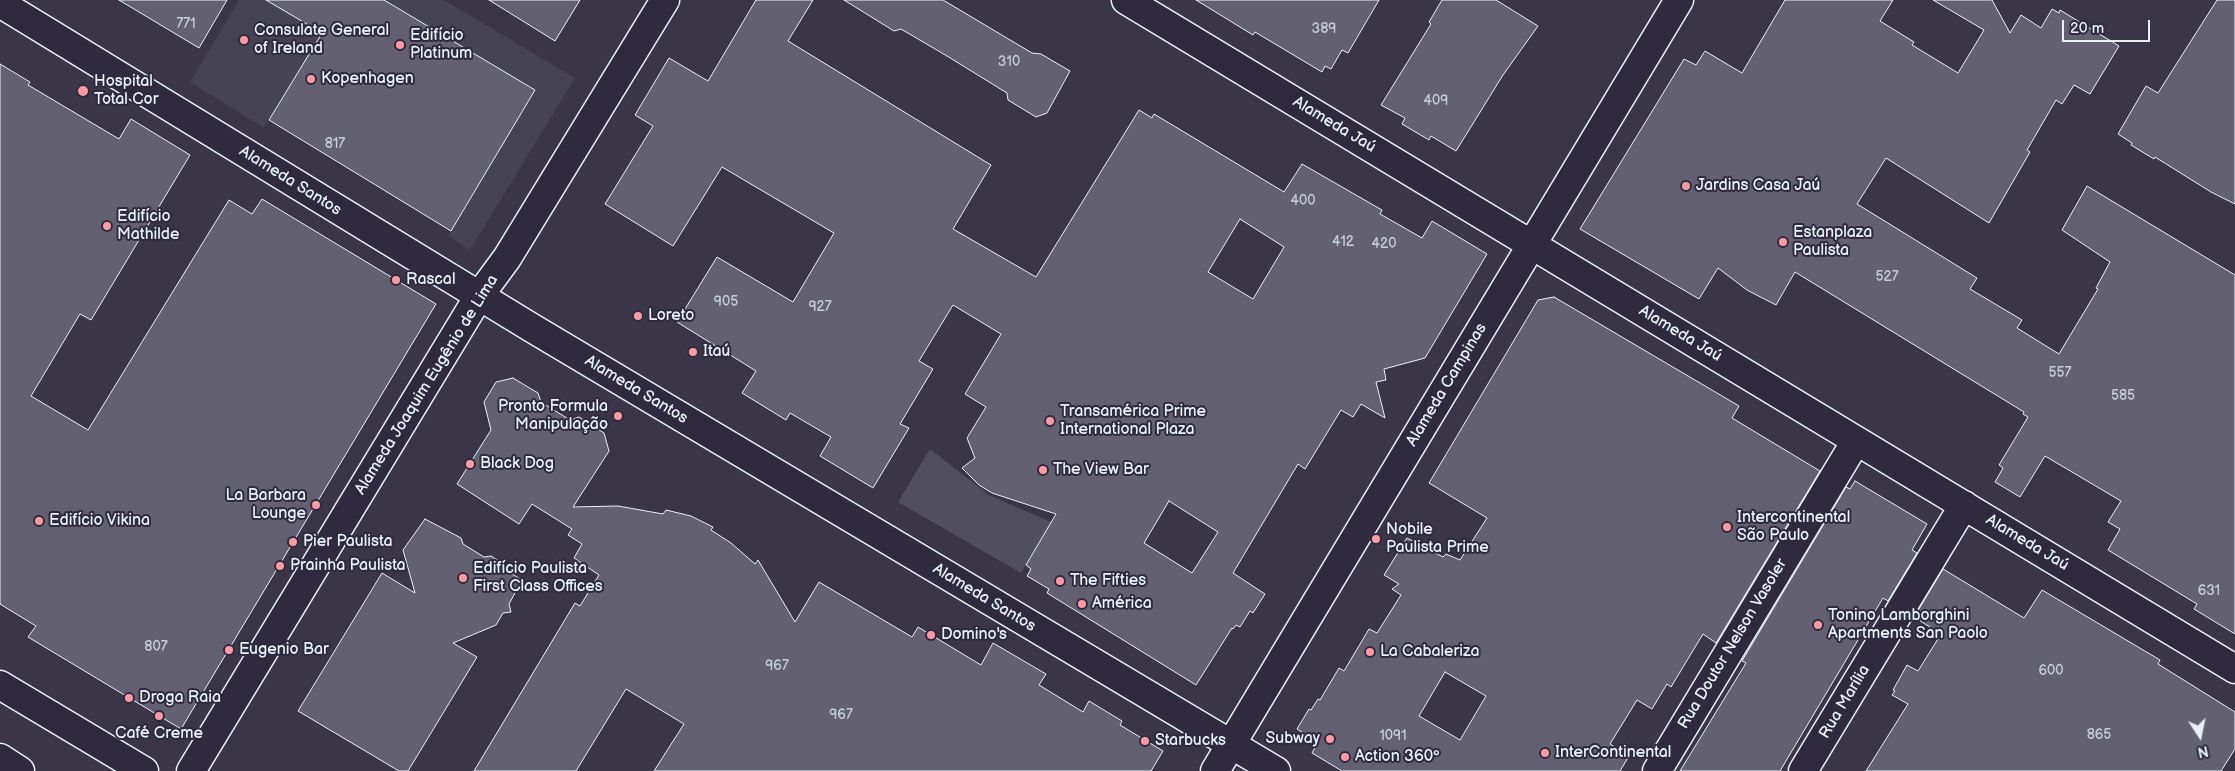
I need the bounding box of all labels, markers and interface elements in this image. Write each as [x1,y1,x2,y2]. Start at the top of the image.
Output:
scale bar [2065,10,2152,42]
house number: 771 [176,16,196,32]
text: 20 m [2070,19,2104,38]
place label: Consulate General of Ireland [254,21,389,59]
house number: 389 [1312,21,1336,37]
place label: Edifício Platinum [410,26,472,64]
marker: Consulate General of Ireland [238,34,250,46]
marker: Edifício Platinum [394,39,406,51]
house number: 310 [998,54,1020,70]
place label: Kopenhagen [321,69,414,89]
place label: Hospital Total Cor [94,72,158,110]
marker: Kopenhagen [305,73,317,85]
marker: Hospital Total Cor [76,84,90,98]
street label: Alameda Jaú [1289,93,1379,157]
house number: 409 [1424,93,1448,109]
house number: 817 [325,136,345,152]
street label: Alameda Santos [235,142,345,220]
place label: Jardins Casa Jaú [1696,176,1820,196]
marker: Jardins Casa Jaú [1680,180,1692,192]
house number: 400 [1290,193,1316,209]
place label: Edifício Mathilde [117,207,179,245]
marker: Edifício Mathilde [101,220,113,232]
place label: Estanplaza Paulista [1793,223,1872,261]
house number: 412 [1332,234,1354,250]
house number: 420 [1371,236,1397,252]
marker: Estanplaza Paulista [1777,236,1789,248]
house number: 527 [1875,269,1899,285]
place label: Rascal [406,270,455,290]
street label: Alameda Joaquim Eugênio de Lima [351,272,503,498]
marker: Rascal [390,274,402,286]
house number: 905 [714,294,738,310]
house number: 927 [808,299,832,315]
street label: Alameda Jaú [1635,302,1725,366]
place label: Loreto [648,306,694,326]
marker: Loreto [632,310,644,322]
street label: Alameda Campinas [1403,320,1491,450]
place label: Itaú [703,342,730,362]
marker: Itaú [687,346,699,358]
street label: Alameda Santos [581,352,691,428]
house number: 557 [2049,365,2071,381]
house number: 585 [2111,388,2135,404]
place label: Pronto Formula Manipulação [498,397,608,435]
place label: Transamérica Prime International Plaza [1060,402,1206,440]
marker: Pronto Formula Manipulação [612,410,624,422]
marker: Transamérica Prime International Plaza [1044,415,1056,427]
place label: Black Dog [480,454,554,474]
marker: Black Dog [464,458,476,470]
place label: The View Bar [1053,460,1149,480]
marker: The View Bar [1037,464,1049,476]
place label: La Barbara Lounge [226,486,306,524]
marker: La Barbara Lounge [310,499,322,511]
place label: Intercontinental São Paulo [1737,508,1850,546]
place label: Edifício Vikina [49,511,150,531]
street label: Alameda Jaú [1982,511,2072,575]
marker: Edifício Vikina [33,515,45,527]
place label: Nobile Paulista Prime [1386,520,1489,558]
marker: Intercontinental São Paulo [1721,521,1733,533]
place label: Pier Paulista [303,532,393,552]
marker: Nobile Paulista Prime [1370,533,1382,545]
marker: Pier Paulista [287,536,299,548]
street label: Rua Doutor Nelson Vasoler [1674,555,1792,733]
place label: Prainha Paulista [290,556,406,576]
place label: Edifício Paulista First Class Offices [473,559,603,597]
marker: Prainha Paulista [274,560,286,572]
street label: Alameda Santos [929,560,1039,636]
place label: The Fifties [1070,571,1146,591]
marker: Edifício Paulista First Class Offices [457,572,469,584]
marker: The Fifties [1054,575,1066,587]
house number: 631 [2198,583,2220,599]
place label: América [1092,594,1152,614]
marker: América [1076,598,1088,610]
place label: Tonino Lamborghini Apartments San Paolo [1828,606,1988,644]
marker: Tonino Lamborghini Apartments San Paolo [1812,619,1824,631]
place label: Domino's [941,625,1007,645]
marker: Domino's [925,629,937,641]
house number: 807 [144,639,168,655]
place label: Eugenio Bar [239,640,329,660]
place label: La Cabaleriza [1380,642,1480,662]
marker: Eugenio Bar [223,644,235,656]
marker: La Cabaleriza [1364,646,1376,658]
house number: 967 [765,658,789,674]
street label: Rua Marília [1816,662,1874,742]
house number: 600 [2038,663,2064,679]
place label: Droga Raia [139,688,221,708]
marker: Droga Raia [123,692,135,704]
house number: 967 [829,707,853,723]
marker: Café Creme [153,710,165,722]
north arrow [2175,711,2225,761]
place label: Café Creme [115,724,203,744]
house number: 865 [2087,727,2111,743]
house number: 1091 [1379,728,1407,744]
place label: Subway [1266,729,1320,749]
place label: Starbucks [1155,731,1226,751]
marker: Subway [1324,733,1336,745]
marker: Starbucks [1139,735,1151,747]
text: N [2196,742,2210,761]
place label: InterContinental [1555,743,1671,763]
place label: Action 360º [1355,747,1440,767]
marker: InterContinental [1539,747,1551,759]
marker: Action 360º [1339,751,1351,763]

